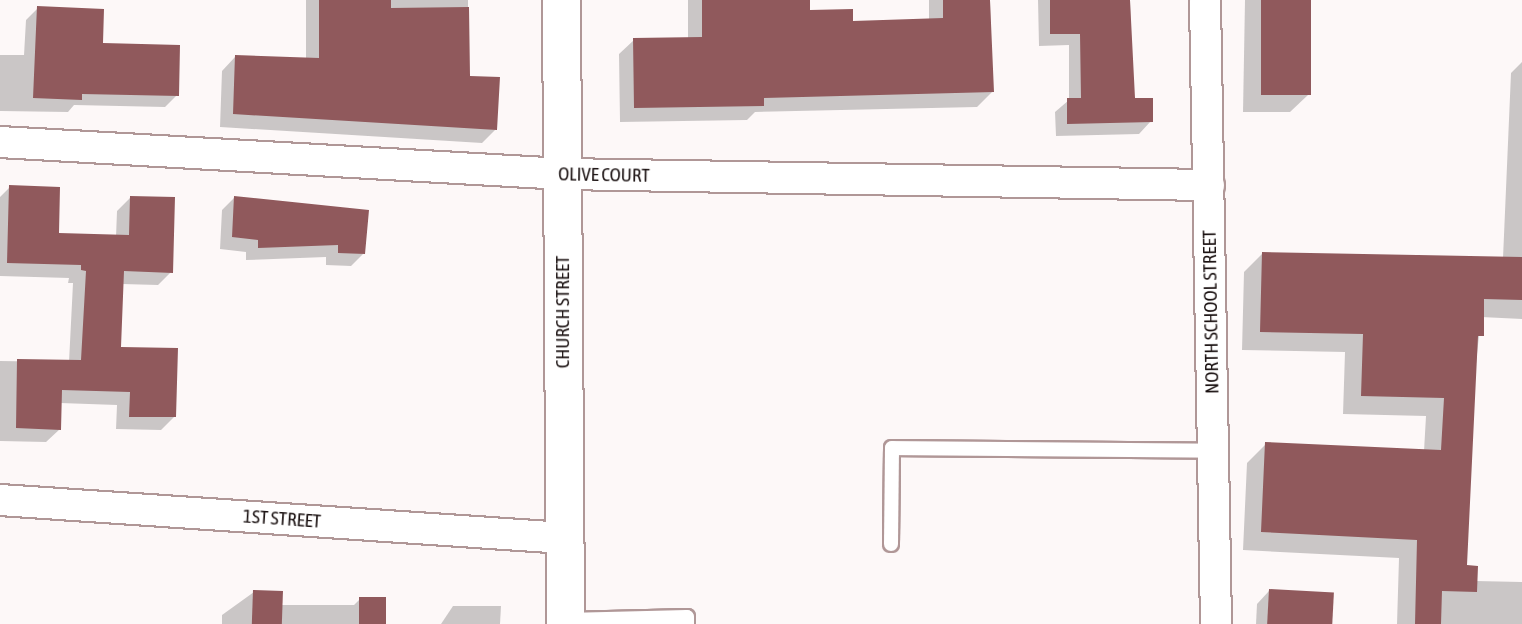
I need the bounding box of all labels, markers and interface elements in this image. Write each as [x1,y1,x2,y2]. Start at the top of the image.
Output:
street label: OLIVE COURT [558,163,650,187]
street label: NORTH SCHOOL STREET [1198,230,1224,394]
street label: CHURCH STREET [552,256,574,368]
street label: 1ST STREET [242,505,322,533]

